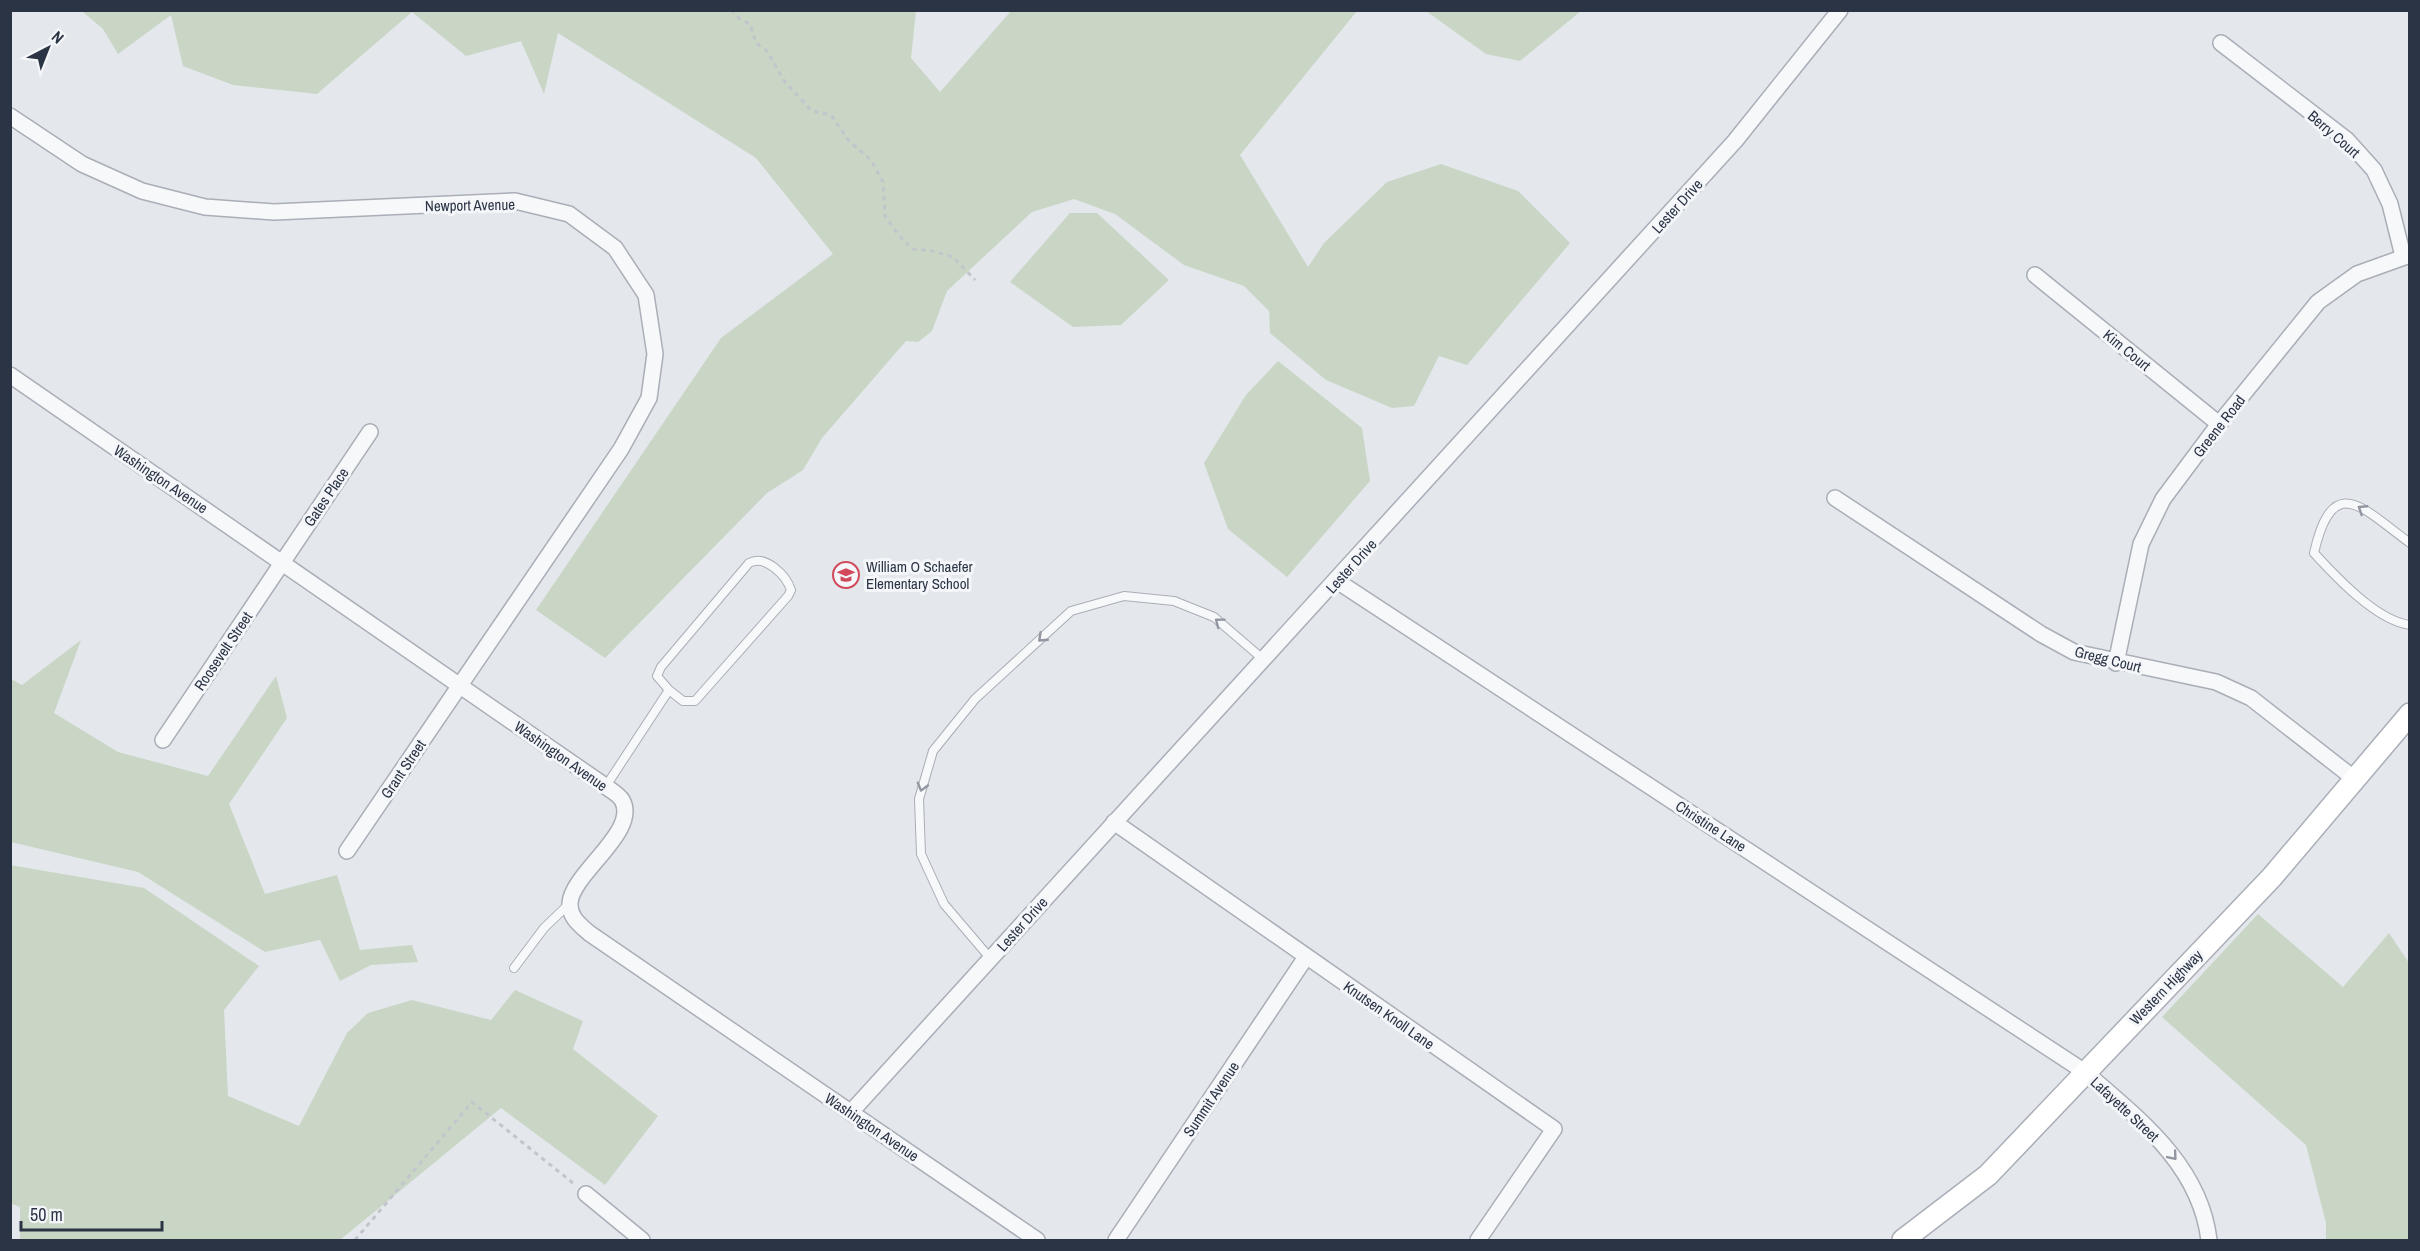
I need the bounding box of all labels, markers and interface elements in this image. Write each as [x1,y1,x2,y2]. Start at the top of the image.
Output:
north arrow [18,18,78,78]
text: N [47,26,69,48]
street label: Berry Court [2303,105,2365,163]
street label: Lester Drive [1647,174,1707,238]
street label: Newport Avenue [425,194,515,216]
street label: Kim Court [2099,324,2156,376]
street label: Greene Road [2188,390,2250,462]
street label: Washington Avenue [110,440,212,518]
street label: Gates Place [299,463,354,531]
one-way arrow [2358,505,2369,516]
street label: Lester Drive [1321,534,1381,598]
place label: William O Schaefer Elementary School [866,556,973,594]
school or university icon: William O Schaefer Elementary School [831,560,861,590]
street label: Roosevelt Street [189,607,257,695]
one-way arrow [1215,619,1226,630]
one-way arrow [1038,630,1049,641]
street label: Gregg Court [2073,641,2144,678]
street label: Washington Avenue [510,716,612,796]
street label: Grant Street [376,735,431,803]
one-way arrow [917,781,929,792]
street label: Christine Lane [1671,795,1751,857]
street label: Lester Drive [992,892,1052,956]
street label: Western Highway [2125,944,2208,1029]
street label: Knutsen Knoll Lane [1339,976,1439,1054]
street label: Summit Avenue [1178,1057,1244,1141]
street label: Lafayette Street [2086,1072,2164,1147]
street label: Washington Avenue [821,1088,923,1166]
one-way arrow [2166,1149,2177,1160]
scale bar [21,1194,162,1232]
text: 50 m [30,1202,63,1227]

